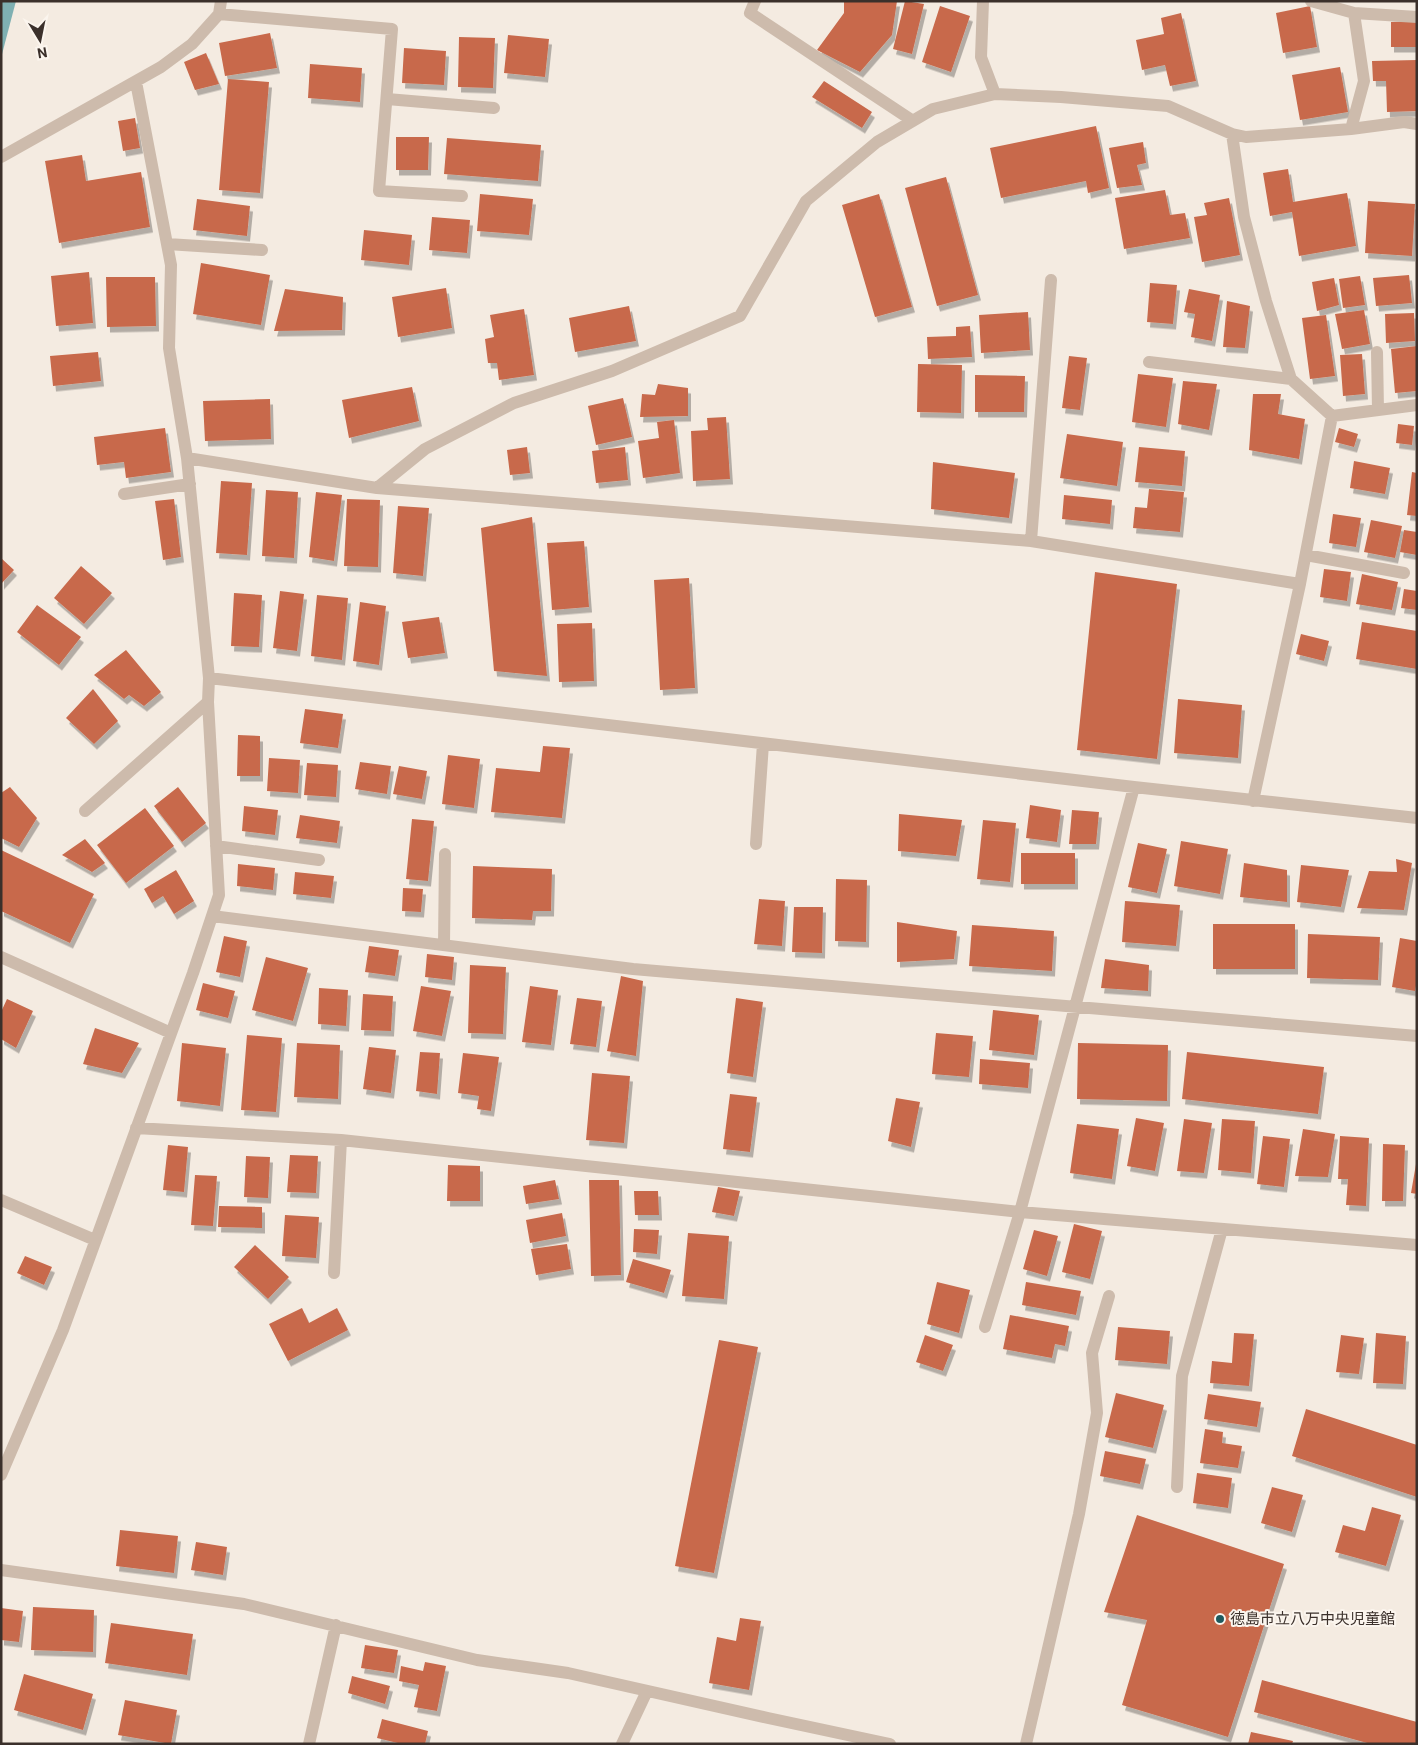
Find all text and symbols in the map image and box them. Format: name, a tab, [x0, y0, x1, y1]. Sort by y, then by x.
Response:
north arrow	[15, 15, 65, 65]
text: N	[36, 44, 49, 62]
place label: 徳島市立八万中央児童館	[1230, 1610, 1395, 1628]
marker: 徳島市立八万中央児童館	[1214, 1613, 1226, 1625]

